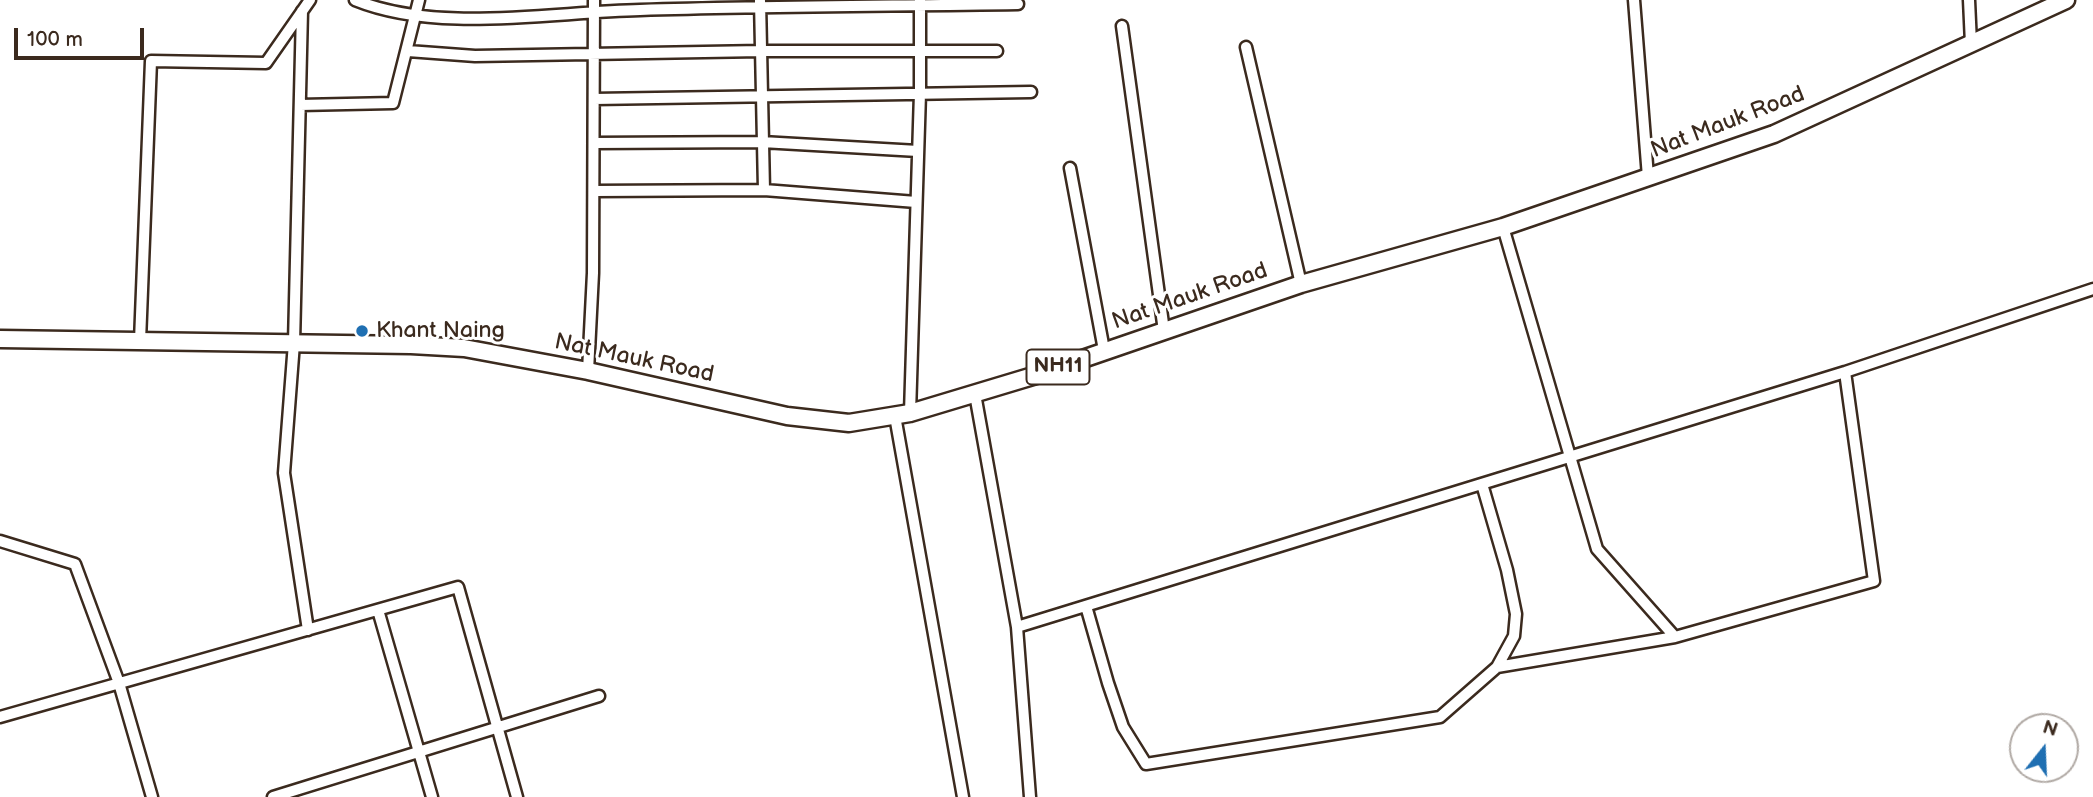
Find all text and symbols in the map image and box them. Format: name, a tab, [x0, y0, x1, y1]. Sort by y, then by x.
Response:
scale bar	[18, 14, 147, 58]
text: 100 m	[27, 27, 83, 52]
street label: Nat Mauk Road	[1647, 81, 1809, 165]
street label: Nat Mauk Road	[1109, 258, 1271, 336]
place label: Khant Naing	[376, 317, 505, 345]
marker: Khant Naing	[354, 323, 370, 339]
street label: Nat Mauk Road	[552, 329, 716, 389]
road number: NH11	[1026, 350, 1090, 384]
north arrow	[2009, 713, 2079, 783]
text: N	[2040, 716, 2060, 743]

